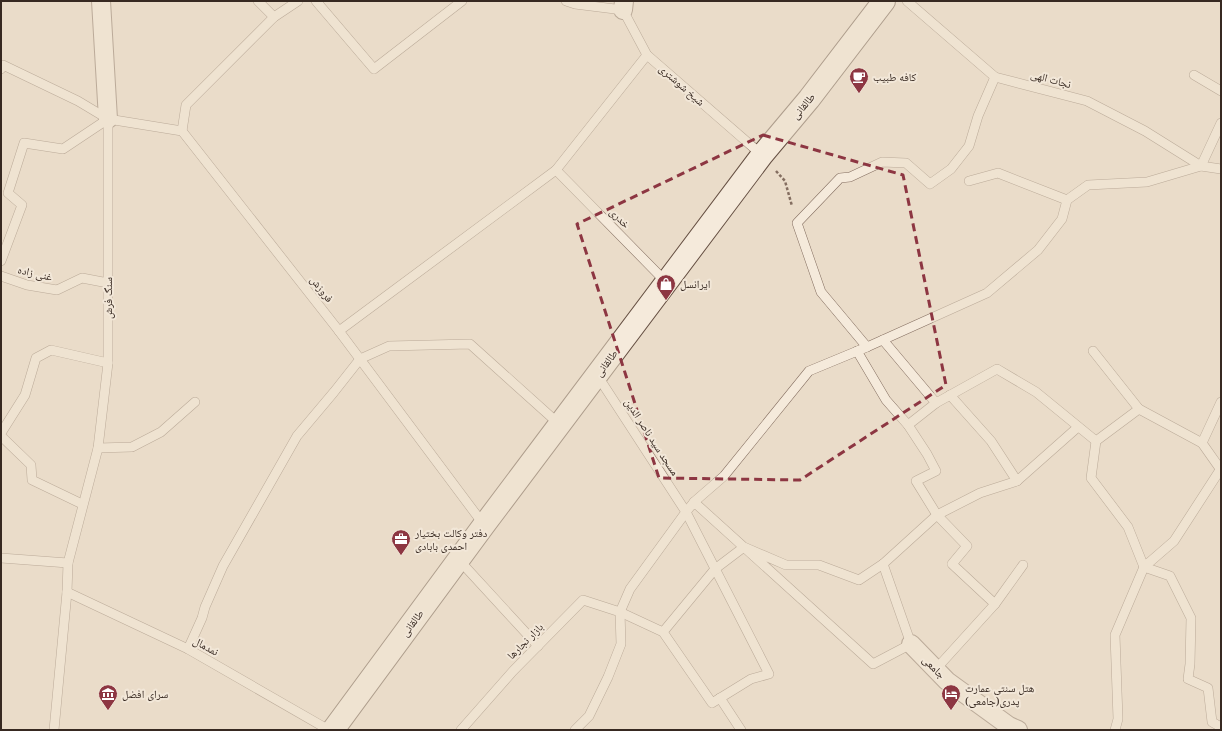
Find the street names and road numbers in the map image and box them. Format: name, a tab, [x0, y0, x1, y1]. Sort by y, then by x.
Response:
street label: شیخ شوشتری	[656, 61, 708, 109]
street label: نجات الهی	[1029, 66, 1073, 91]
street label: طالقانی	[787, 89, 818, 122]
street label: خدری	[607, 204, 634, 231]
street label: غنی زاده	[16, 261, 54, 284]
street label: فروزش	[307, 272, 338, 305]
street label: سنگ فرش	[100, 277, 115, 319]
street label: طالقانی	[591, 346, 621, 379]
street label: مسجد سید ناصر الدین	[622, 395, 683, 478]
street label: طالقانی	[397, 606, 427, 639]
street label: بازار نجارها	[503, 619, 546, 662]
street label: نمدمال	[191, 632, 222, 659]
street label: جامعی	[920, 652, 949, 681]

